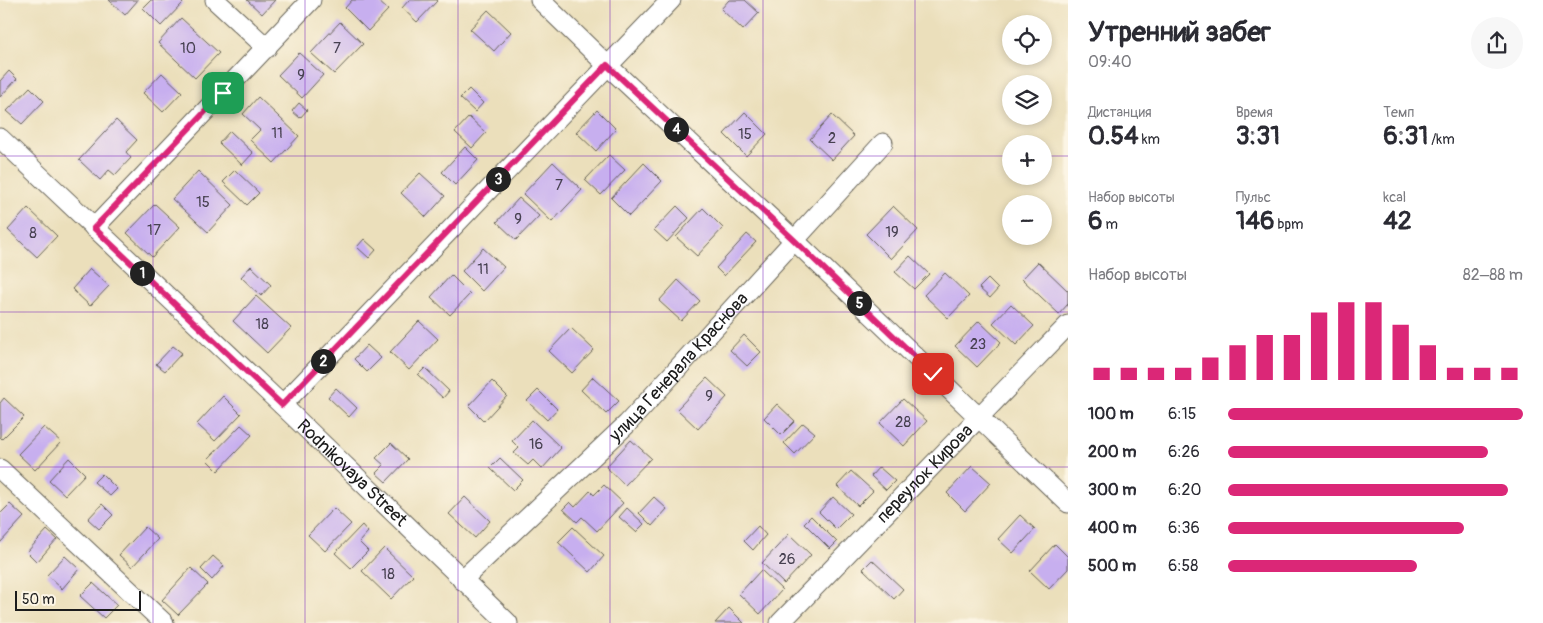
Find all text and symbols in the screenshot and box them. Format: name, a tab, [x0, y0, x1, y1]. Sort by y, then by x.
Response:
map controls	[1002, 15, 1052, 245]
button: locate	[1002, 15, 1052, 65]
text: Утренний забег	[1088, 15, 1271, 50]
button: share	[1471, 17, 1523, 69]
house number: 10	[180, 39, 196, 58]
house number: 7	[333, 39, 341, 58]
text: 09:40	[1088, 52, 1132, 72]
house number: 9	[297, 66, 305, 85]
pin	[202, 72, 244, 114]
button: layers	[1002, 75, 1052, 125]
icon: arrive	[209, 79, 237, 107]
text: Дистанция	[1088, 104, 1152, 121]
text: Время	[1236, 104, 1273, 121]
text: Темп	[1383, 104, 1414, 121]
pin: 4	[664, 116, 688, 142]
text: 4	[672, 121, 681, 138]
text: 0.54	[1088, 121, 1139, 152]
text: 3:31	[1236, 121, 1280, 152]
text: 6:31	[1383, 121, 1428, 152]
house number: 11	[271, 124, 283, 143]
house number: 15	[738, 125, 752, 144]
house number: 2	[828, 129, 836, 148]
text: km	[1139, 131, 1160, 148]
text: /km	[1428, 131, 1455, 148]
button: +	[1002, 135, 1052, 185]
pin: 3	[486, 166, 510, 192]
text: 3	[495, 171, 502, 188]
house number: 7	[555, 176, 563, 195]
text: Набор высоты	[1088, 189, 1175, 206]
text: Пульс	[1236, 189, 1271, 206]
text: kcal	[1383, 189, 1406, 206]
house number: 15	[196, 193, 210, 212]
button: −	[1002, 195, 1052, 245]
text: 6	[1088, 206, 1103, 237]
text: 146	[1236, 206, 1274, 237]
text: 42	[1383, 206, 1412, 237]
house number: 9	[514, 210, 522, 229]
text: m	[1103, 216, 1118, 233]
text: bpm	[1274, 216, 1303, 233]
house number: 17	[147, 221, 161, 240]
house number: 19	[885, 223, 899, 242]
house number: 8	[29, 224, 37, 243]
pin: 1	[130, 260, 154, 286]
house number: 11	[477, 260, 489, 279]
text: 1	[140, 265, 145, 282]
text: Набор высоты	[1088, 265, 1187, 285]
text: 82–88 m	[1463, 265, 1523, 285]
street label: улица Генерала Краснова	[603, 287, 753, 447]
pin: 5	[846, 290, 872, 316]
text: 5	[856, 295, 863, 312]
house number: 18	[255, 315, 269, 334]
house number: 23	[970, 335, 986, 354]
pin: 2	[310, 348, 336, 374]
text: 2	[320, 353, 327, 370]
pin	[912, 353, 954, 395]
icon: check	[919, 360, 947, 388]
house number: 9	[705, 387, 713, 406]
text: 100 m	[1088, 404, 1134, 424]
text: 6:15	[1168, 404, 1197, 424]
house number: 28	[895, 413, 911, 432]
street label: Rodnikovaya Street	[292, 414, 413, 532]
street label: переулок Кирова	[871, 419, 978, 528]
house number: 16	[529, 435, 543, 454]
text: 200 m	[1088, 442, 1136, 462]
text: 6:26	[1168, 442, 1200, 462]
text: 300 m	[1088, 480, 1136, 500]
text: 6:20	[1168, 480, 1201, 500]
text: 400 m	[1088, 518, 1137, 538]
text: 6:36	[1168, 518, 1200, 538]
house number: 26	[778, 550, 796, 569]
text: 500 m	[1088, 556, 1136, 576]
text: 6:58	[1168, 556, 1198, 576]
house number: 18	[381, 565, 395, 584]
scale bar	[15, 588, 141, 611]
text: 50 m	[22, 591, 55, 608]

